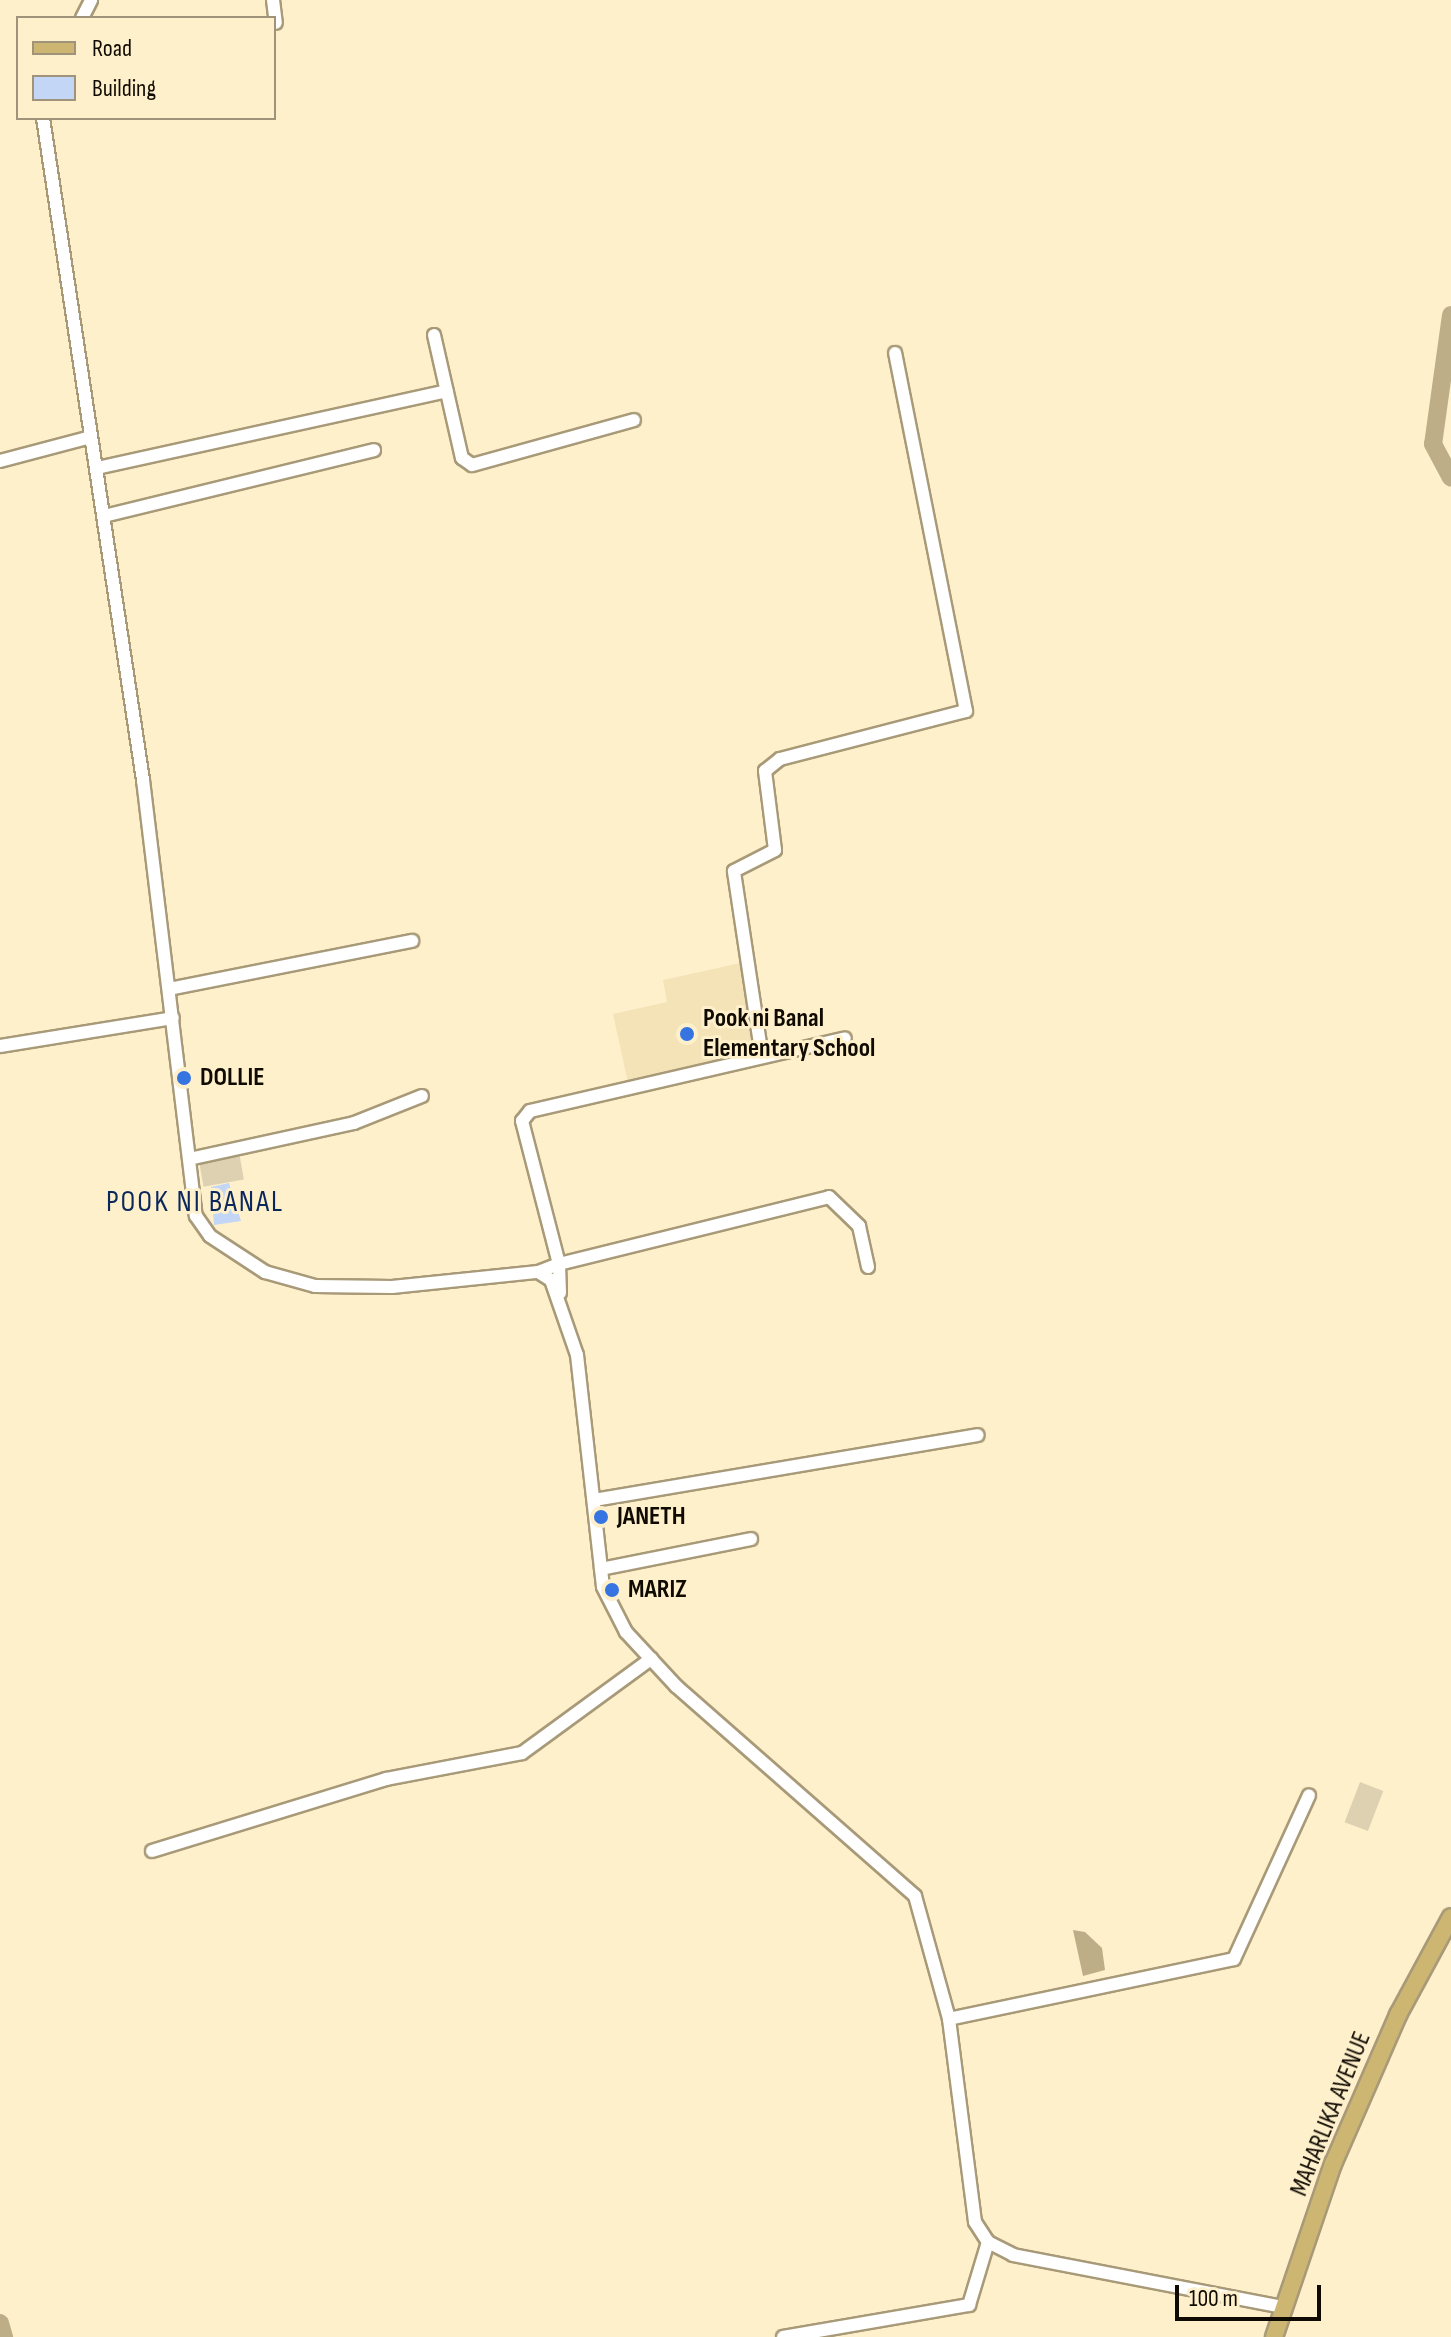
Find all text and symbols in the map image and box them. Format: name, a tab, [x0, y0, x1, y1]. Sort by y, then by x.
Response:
legend	[16, 16, 276, 120]
text: Road	[92, 34, 132, 63]
text: Building	[92, 74, 156, 103]
place label: Pook ni Banal Elementary School	[703, 1003, 875, 1064]
marker: Pook ni Banal Elementary School	[678, 1025, 696, 1043]
place label: DOLLIE	[200, 1062, 264, 1094]
marker: DOLLIE	[175, 1069, 193, 1087]
district label: POOK NI BANAL	[106, 1184, 284, 1220]
place label: JANETH	[617, 1501, 686, 1533]
marker: JANETH	[592, 1508, 610, 1526]
place label: MARIZ	[628, 1574, 687, 1606]
marker: MARIZ	[603, 1581, 621, 1599]
street label: MAHARLIKA AVENUE	[1284, 2027, 1378, 2201]
scale bar	[1179, 2269, 1325, 2319]
text: 100 m	[1189, 2284, 1238, 2313]

